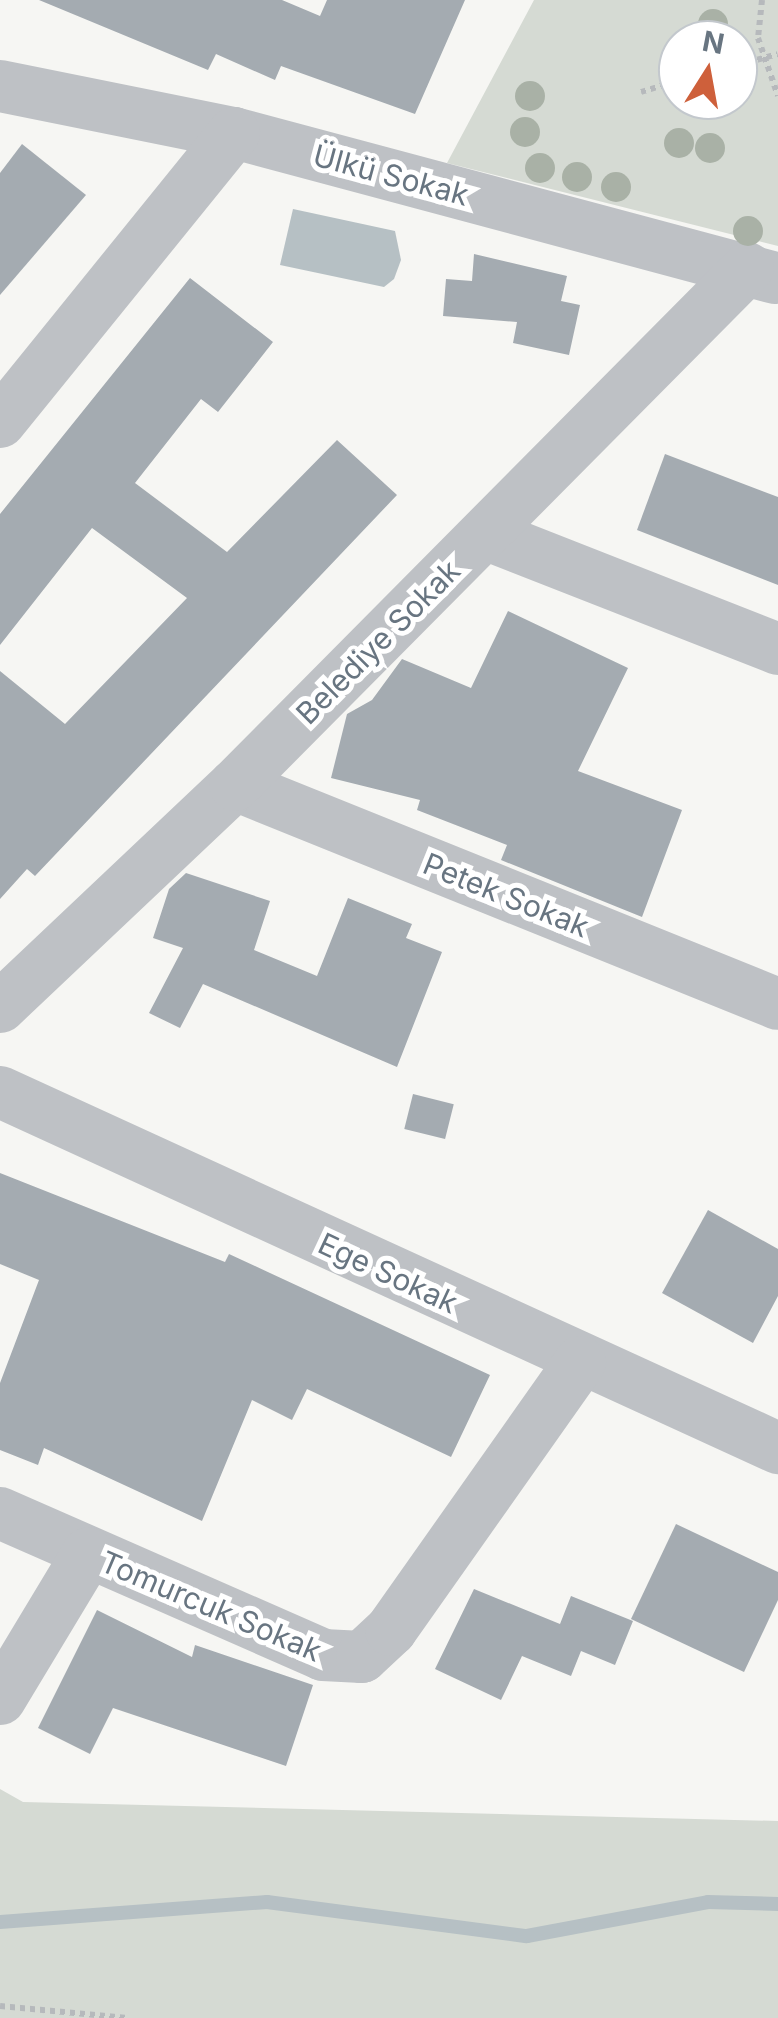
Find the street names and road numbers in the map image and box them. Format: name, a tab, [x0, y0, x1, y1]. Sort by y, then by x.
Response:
street label: Ülkü Sokak	[309, 137, 473, 213]
street label: Belediye Sokak	[289, 553, 467, 731]
street label: Petek Sokak	[418, 845, 594, 945]
street label: Ege Sokak	[313, 1225, 463, 1321]
street label: Tomurcuk Sokak	[95, 1543, 327, 1669]

